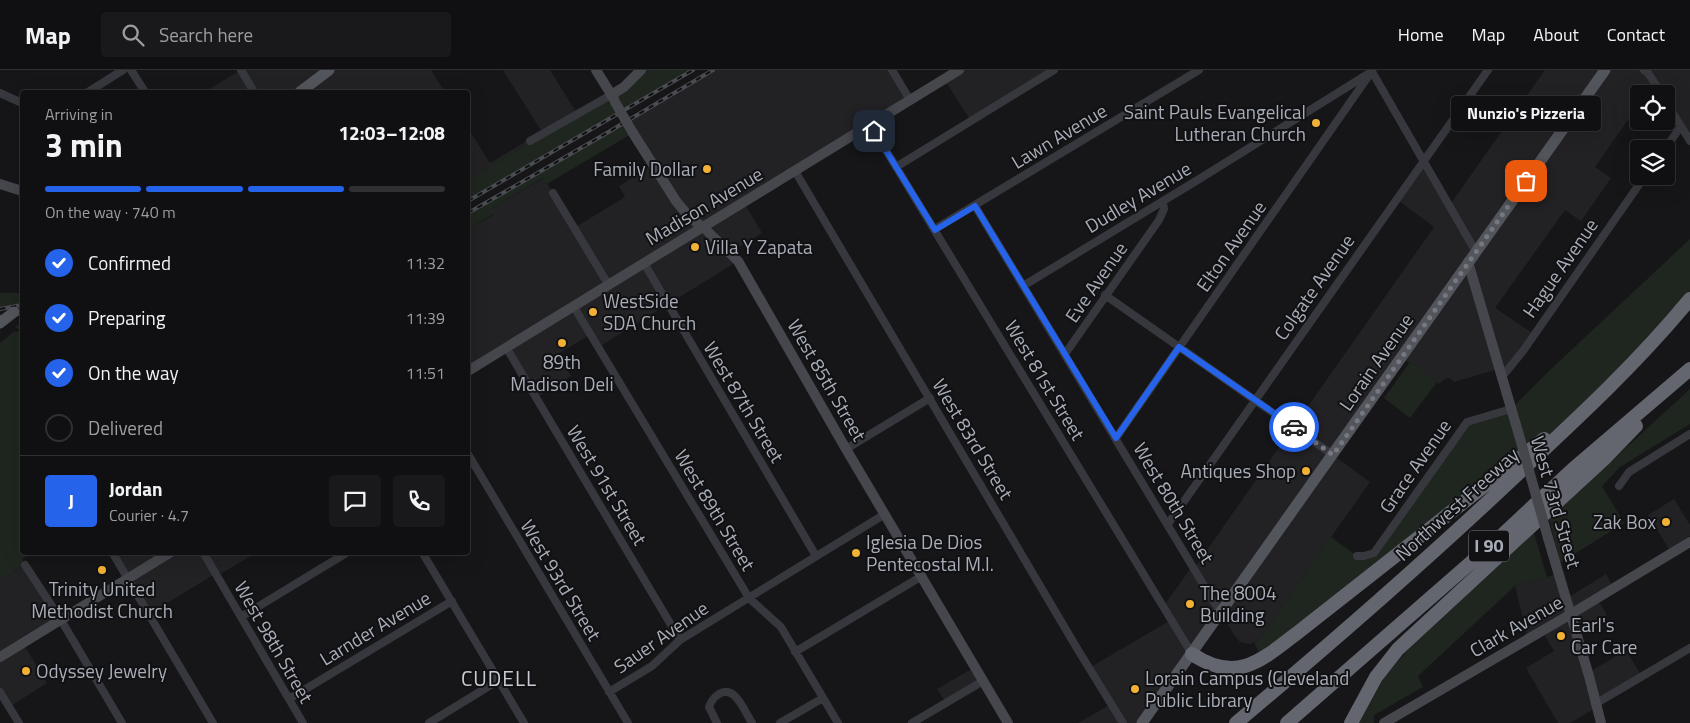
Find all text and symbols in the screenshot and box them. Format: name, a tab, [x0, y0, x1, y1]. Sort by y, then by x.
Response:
search box	[101, 12, 451, 57]
text: Map	[25, 17, 71, 53]
text: Search here	[159, 20, 253, 49]
icon: search	[119, 21, 147, 49]
text: Home	[1398, 21, 1444, 48]
text: Map	[1472, 21, 1505, 48]
text: About	[1533, 21, 1579, 48]
text: Contact	[1607, 21, 1665, 48]
map controls	[1630, 85, 1675, 185]
button: locate	[1630, 85, 1675, 130]
street label: Lawn Avenue	[1005, 96, 1112, 176]
callout: Nunzio's Pizzeria	[1451, 96, 1601, 131]
place label: Saint Pauls Evangelical Lutheran Church	[1124, 97, 1306, 148]
text: Nunzio's Pizzeria	[1467, 101, 1585, 125]
text: Arriving in	[45, 102, 113, 126]
pin	[853, 110, 895, 152]
icon: home	[860, 117, 888, 145]
marker: Saint Pauls Evangelical Lutheran Church	[1310, 117, 1322, 129]
text: 12:03–12:08	[338, 118, 445, 147]
text: 3 min	[45, 121, 123, 169]
button: layers	[1630, 140, 1675, 185]
street label: Dudley Avenue	[1079, 153, 1196, 240]
place label: Family Dollar	[593, 154, 697, 183]
street label: Madison Avenue	[640, 159, 768, 252]
pin	[1505, 160, 1547, 202]
marker: Family Dollar	[701, 163, 713, 175]
icon: bag	[1512, 167, 1540, 195]
street label: Elton Avenue	[1188, 194, 1273, 297]
text: On the way · 740 m	[45, 200, 176, 224]
street label: Hague Avenue	[1515, 212, 1605, 323]
street label: Colgate Avenue	[1266, 228, 1361, 346]
place label: Villa Y Zapata	[705, 232, 813, 261]
street label: Eve Avenue	[1057, 236, 1134, 328]
marker: Villa Y Zapata	[689, 241, 701, 253]
text: Confirmed	[88, 248, 171, 277]
icon: check	[45, 249, 73, 277]
text: 11:32	[406, 251, 445, 275]
place label: WestSide SDA Church	[603, 286, 696, 337]
text: Preparing	[88, 303, 165, 332]
icon: check	[45, 304, 73, 332]
text: 11:39	[406, 306, 445, 330]
marker: WestSide SDA Church	[587, 306, 599, 318]
street label: Lorain Avenue	[1331, 307, 1420, 416]
street label: West 85th Street	[781, 313, 874, 447]
street label: West 81st Street	[998, 314, 1093, 446]
street label: West 87th Street	[697, 336, 792, 468]
marker: 89th Madison Deli	[556, 337, 568, 349]
place label: 89th Madison Deli	[510, 347, 614, 398]
text: On the way	[88, 358, 179, 387]
icon: check	[45, 359, 73, 387]
text: 11:51	[406, 361, 445, 385]
street label: West 83rd Street	[926, 373, 1021, 505]
courier	[1269, 402, 1319, 452]
text: Delivered	[88, 413, 163, 442]
icon: car	[1280, 413, 1308, 441]
street label: Grace Avenue	[1371, 413, 1458, 519]
street label: West 91st Street	[560, 419, 655, 551]
street label: West 73rd Street	[1524, 432, 1589, 572]
street label: West 80th Street	[1127, 437, 1222, 569]
street label: Northwest Freeway	[1388, 440, 1525, 567]
street label: West 89th Street	[668, 444, 763, 576]
place label: Antiques Shop	[1180, 456, 1296, 485]
marker: Antiques Shop	[1300, 465, 1312, 477]
text: Jordan	[109, 474, 162, 503]
button: chat	[329, 475, 381, 527]
button: phone	[393, 475, 445, 527]
text: J	[68, 486, 74, 515]
text: Courier · 4.7	[109, 503, 189, 527]
place label: Zak Box	[1593, 507, 1656, 536]
street label: West 93rd Street	[514, 514, 609, 646]
marker: Zak Box	[1660, 516, 1672, 528]
place label: Iglesia De Dios Pentecostal M.I.	[866, 527, 994, 578]
road number: I 90	[1469, 531, 1509, 562]
marker: Iglesia De Dios Pentecostal M.I.	[850, 547, 862, 559]
marker: Trinity United Methodist Church	[96, 564, 108, 576]
place label: Trinity United Methodist Church	[31, 574, 173, 625]
street label: West 98th Street	[228, 575, 321, 709]
place label: The 8004 Building	[1200, 578, 1277, 629]
street label: Larnder Avenue	[314, 583, 436, 672]
street label: Clark Avenue	[1464, 587, 1568, 664]
street label: Sauer Avenue	[607, 593, 714, 680]
marker: The 8004 Building	[1184, 598, 1196, 610]
place label: Earl's Car Care	[1571, 610, 1637, 661]
marker: Earl's Car Care	[1555, 630, 1567, 642]
place label: Odyssey Jewelry	[36, 656, 167, 685]
district label: CUDELL	[461, 662, 537, 694]
place label: Lorain Campus (Cleveland Public Library	[1145, 663, 1349, 714]
marker: Odyssey Jewelry	[20, 665, 32, 677]
marker: Lorain Campus (Cleveland Public Library	[1129, 683, 1141, 695]

